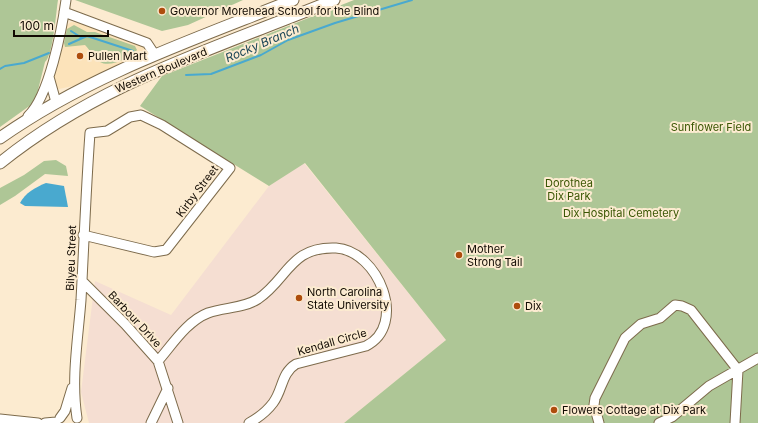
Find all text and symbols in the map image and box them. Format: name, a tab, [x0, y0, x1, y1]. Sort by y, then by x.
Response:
place label: Governor Morehead School for the Blind	[170, 4, 379, 18]
marker: Governor Morehead School for the Blind	[157, 6, 167, 16]
scale bar	[14, 12, 108, 38]
text: 100 m	[20, 18, 54, 33]
water label: Rocky Branch	[223, 21, 301, 65]
street label: Western Boulevard	[113, 44, 209, 96]
place label: Pullen Mart	[88, 49, 147, 63]
marker: Pullen Mart	[75, 51, 85, 61]
park label: Sunflower Field	[671, 120, 751, 134]
street label: Kirby Street	[173, 162, 221, 220]
park label: Dorothea Dix Park	[545, 176, 593, 203]
park label: Dix Hospital Cemetery	[563, 206, 679, 220]
street label: Bilyeu Street	[63, 225, 79, 291]
place label: Mother Strong Tail	[467, 242, 522, 269]
marker: Mother Strong Tail	[454, 250, 464, 260]
place label: North Carolina State University	[307, 285, 389, 312]
street label: Barbour Drive	[105, 288, 165, 350]
marker: North Carolina State University	[294, 293, 304, 303]
place label: Dix	[525, 299, 542, 313]
marker: Dix	[512, 301, 522, 311]
street label: Kendall Circle	[296, 325, 368, 359]
place label: Flowers Cottage at Dix Park	[562, 403, 706, 417]
marker: Flowers Cottage at Dix Park	[549, 405, 559, 415]

